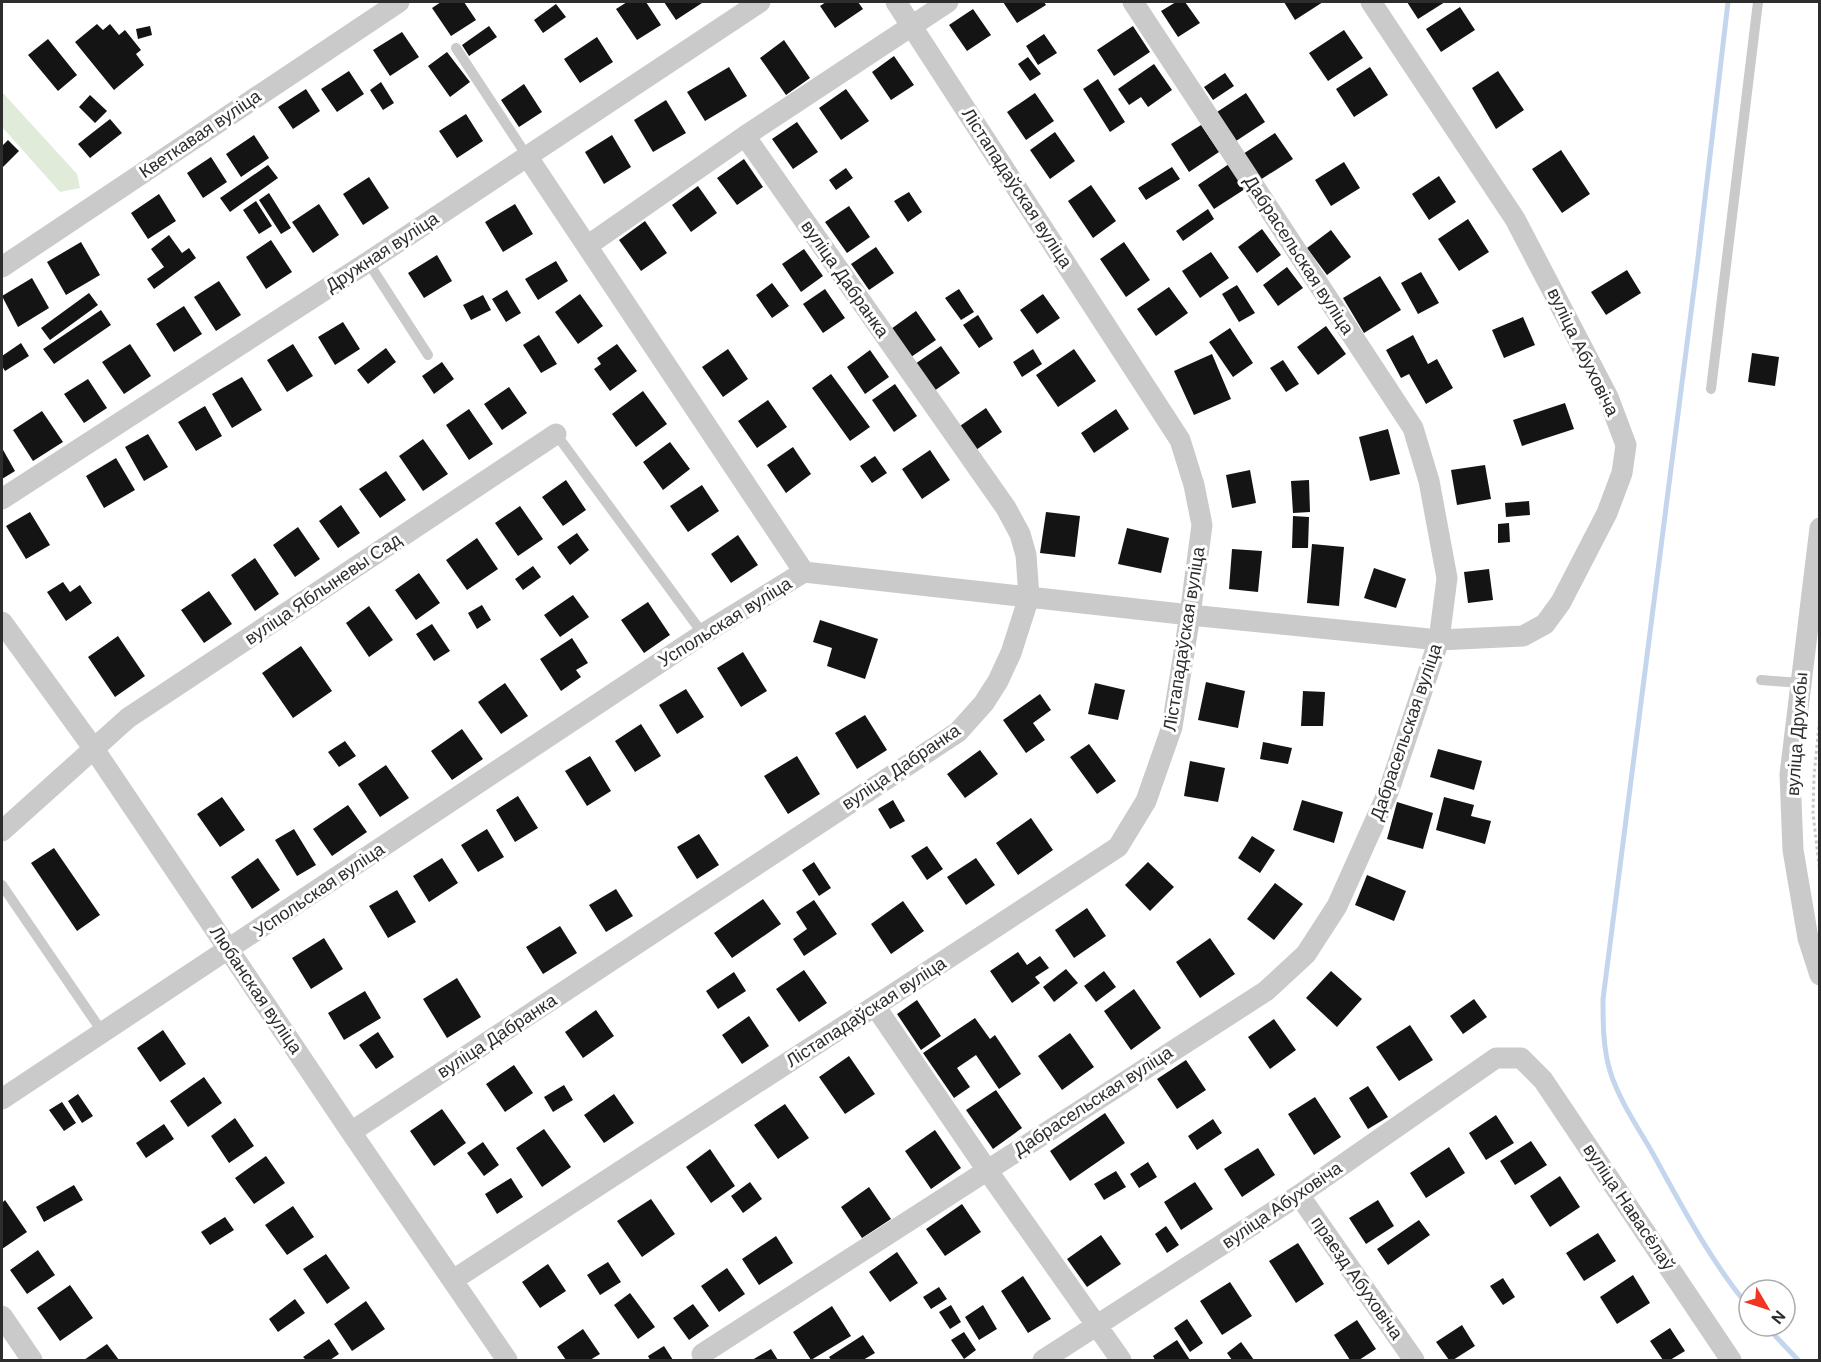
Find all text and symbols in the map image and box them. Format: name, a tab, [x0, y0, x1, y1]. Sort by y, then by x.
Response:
street label: Кветкавая вуліца	[134, 84, 267, 184]
street label: Лістападаўская вуліца	[956, 103, 1078, 274]
street label: Дабрасельская вуліца	[1238, 171, 1360, 340]
street label: Дружная вуліца	[321, 206, 444, 298]
street label: вуліца Дабранка	[796, 216, 895, 343]
street label: вуліца Абуховіча	[1542, 284, 1625, 421]
street label: вуліца Яблыневы Сад	[240, 527, 407, 650]
street label: Лістападаўская вуліца	[1158, 544, 1211, 733]
street label: Успольская вуліца	[654, 571, 797, 673]
street label: Дабрасельская вуліца	[1364, 640, 1448, 823]
street label: вуліца Дружбы	[1781, 671, 1813, 797]
street label: вуліца Дабранка	[837, 718, 966, 816]
street label: Успольская вуліца	[249, 837, 390, 943]
street label: Любанская вуліца	[204, 921, 308, 1060]
street label: Лістападаўская вуліца	[781, 951, 952, 1073]
street label: вуліца Дабранка	[433, 988, 562, 1084]
street label: Дабрасельская вуліца	[1009, 1040, 1178, 1162]
street label: вуліца Навасёлаў	[1578, 1139, 1680, 1275]
street label: вуліца Абуховіча	[1217, 1155, 1348, 1254]
street label: праезд Абуховіча	[1306, 1212, 1409, 1345]
north arrow	[1737, 1278, 1797, 1338]
text: N	[1766, 1306, 1790, 1328]

